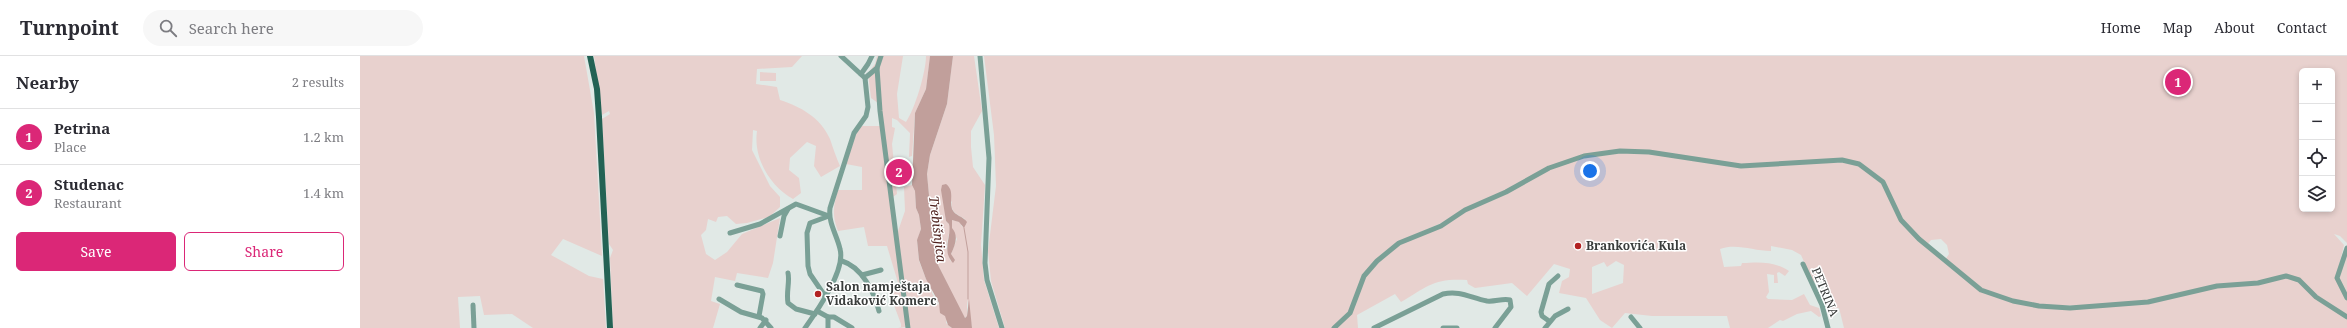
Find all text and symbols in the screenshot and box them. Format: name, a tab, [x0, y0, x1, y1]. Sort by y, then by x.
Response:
search box	[143, 10, 423, 46]
text: Turnpoint	[20, 15, 119, 41]
icon: search	[157, 17, 179, 39]
text: Search here	[189, 18, 274, 38]
text: Home	[2101, 18, 2141, 37]
text: Map	[2163, 18, 2192, 37]
text: About	[2214, 18, 2255, 37]
text: Contact	[2277, 18, 2327, 37]
pin: 1	[2165, 67, 2191, 97]
map controls	[2299, 68, 2335, 212]
button: +	[2299, 68, 2335, 104]
text: Nearby	[16, 71, 79, 94]
text: 2 results	[292, 73, 344, 91]
button: −	[2299, 104, 2335, 140]
text: Petrina	[54, 118, 110, 138]
text: 1	[25, 128, 33, 146]
text: 1.2 km	[303, 128, 344, 146]
text: Place	[54, 138, 87, 156]
button: locate	[2299, 140, 2335, 176]
pin: 2	[886, 157, 912, 187]
your location	[1580, 161, 1600, 181]
text: Studenac	[54, 174, 124, 194]
button: layers	[2299, 176, 2335, 212]
text: 2	[25, 184, 33, 202]
text: 1.4 km	[303, 184, 344, 202]
text: Restaurant	[54, 194, 122, 212]
water label: Trebišnjica	[925, 195, 951, 264]
button: Save	[16, 232, 176, 271]
button: Share	[184, 232, 344, 271]
place label: Brankovića Kula	[1586, 237, 1686, 254]
marker: Brankovića Kula	[1573, 241, 1583, 251]
street label: PETRINA	[1808, 265, 1843, 320]
place label: Salon namještaja Vidaković Komerc	[826, 278, 937, 309]
marker: Salon namještaja Vidaković Komerc	[813, 289, 823, 299]

